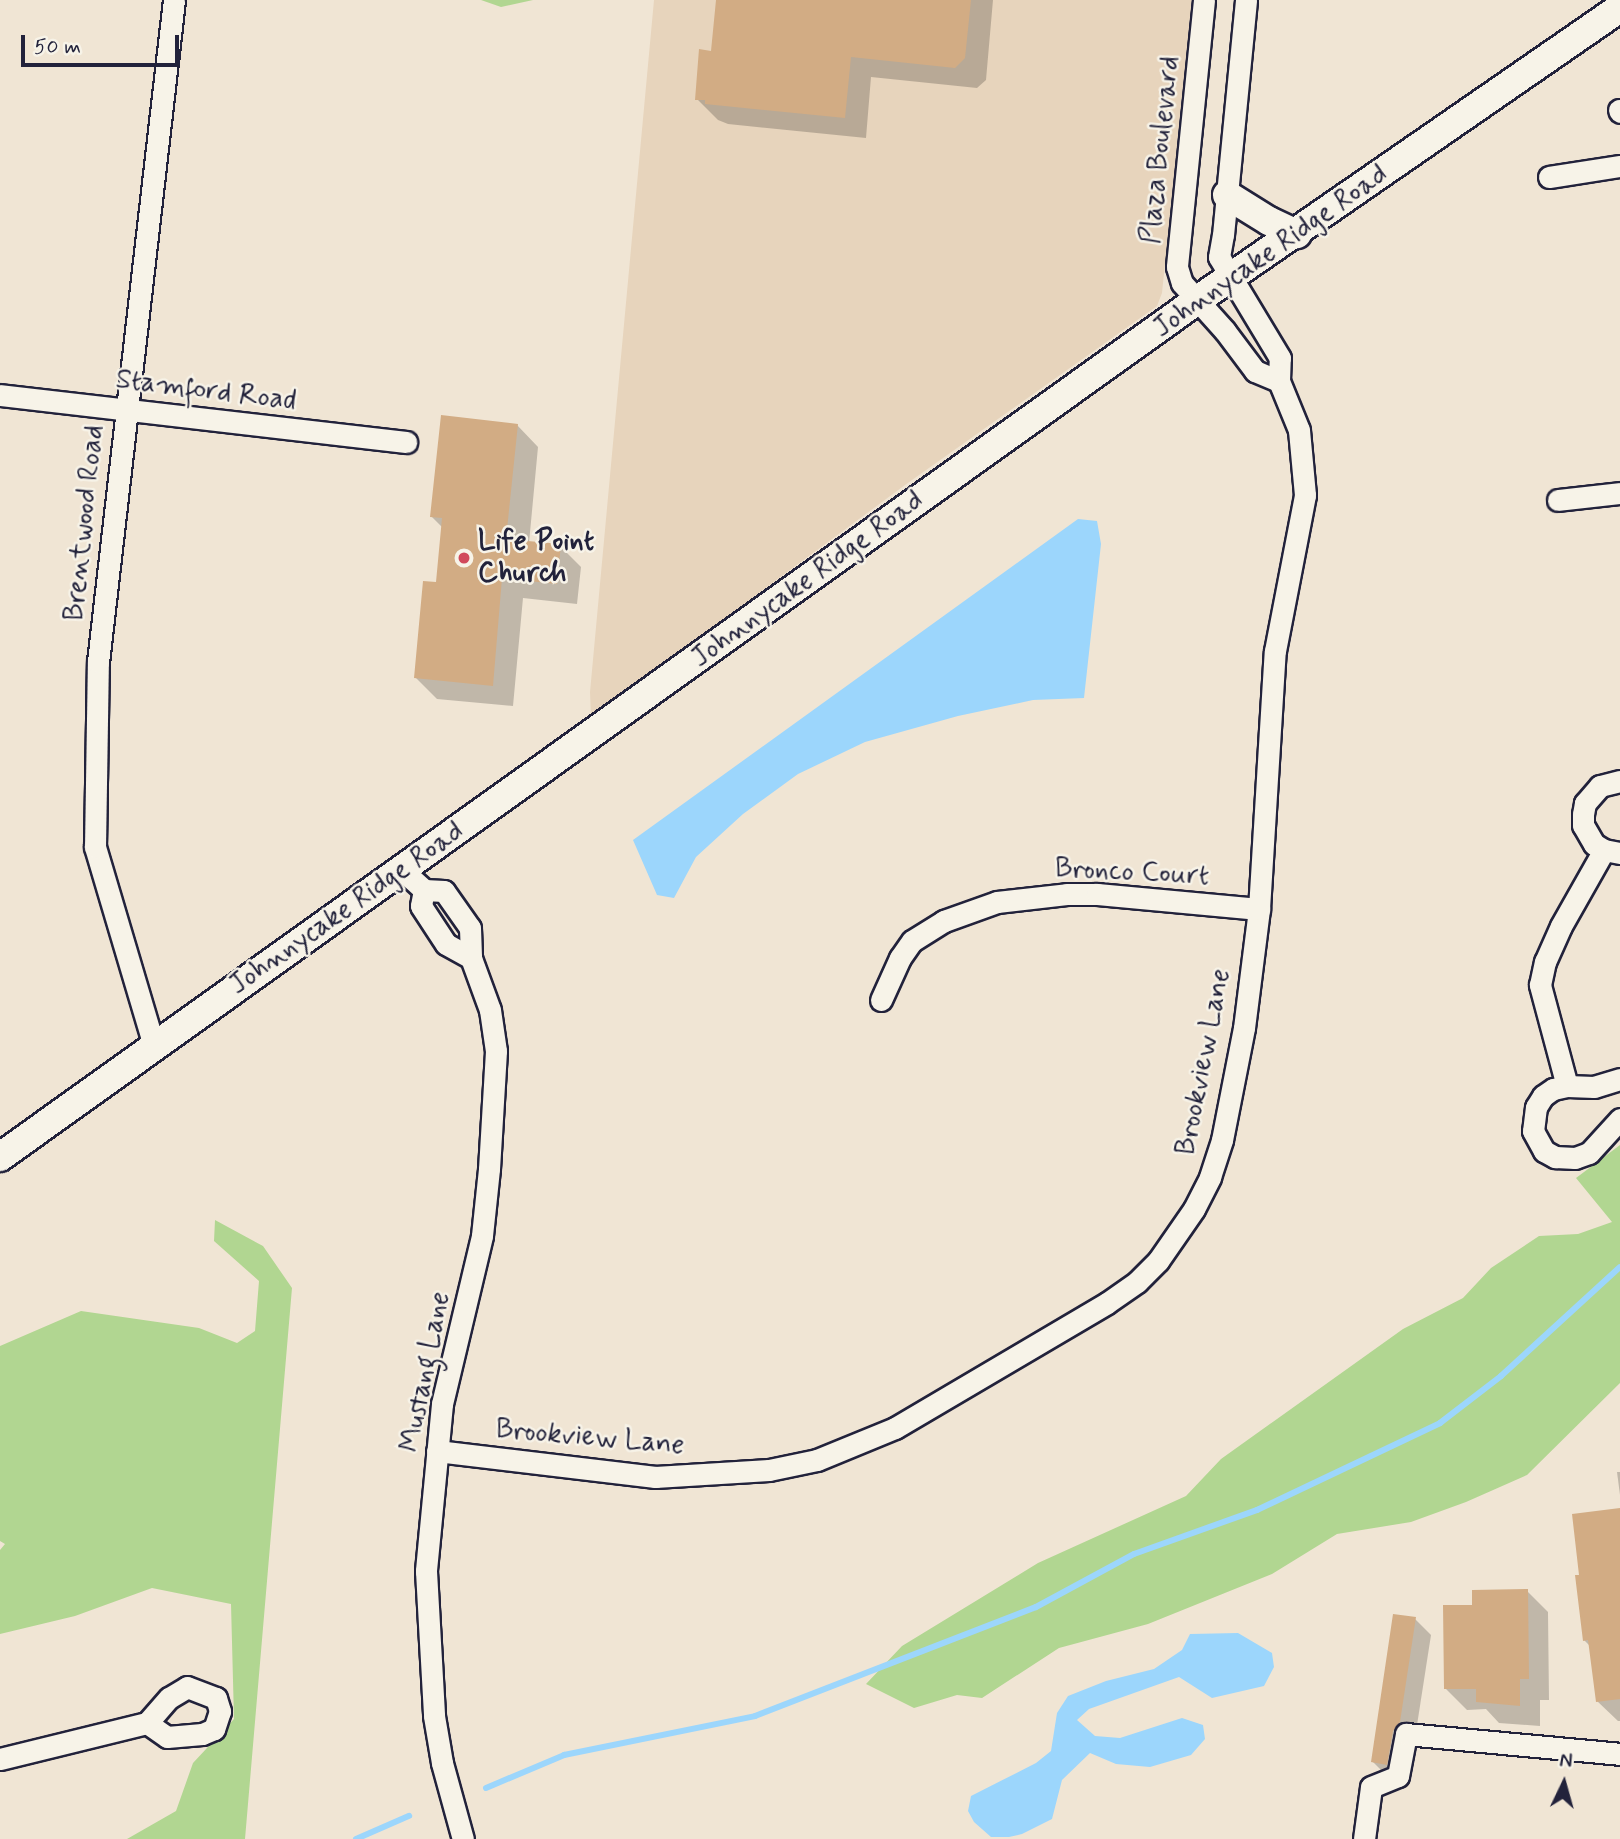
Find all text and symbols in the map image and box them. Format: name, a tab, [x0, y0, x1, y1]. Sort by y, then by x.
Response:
scale bar	[24, 21, 182, 65]
text: 50 m	[34, 33, 81, 61]
street label: Plaza Boulevard	[1135, 56, 1187, 244]
street label: Johnnycake Ridge Road	[1148, 159, 1394, 345]
street label: Stamford Road	[115, 363, 297, 419]
street label: Brentwood Road	[58, 423, 112, 623]
street label: Johnnycake Ridge Road	[686, 485, 930, 675]
place label: Life Point Church	[478, 525, 595, 591]
marker: Life Point Church	[456, 550, 472, 566]
street label: Johnnycake Ridge Road	[224, 816, 470, 1002]
street label: Bronco Court	[1054, 852, 1210, 894]
street label: Brookview Lane	[1169, 966, 1239, 1158]
street label: Mustang Lane	[394, 1288, 458, 1456]
street label: Brookview Lane	[494, 1413, 686, 1463]
north arrow	[1529, 1748, 1599, 1818]
text: N	[1558, 1749, 1573, 1775]

